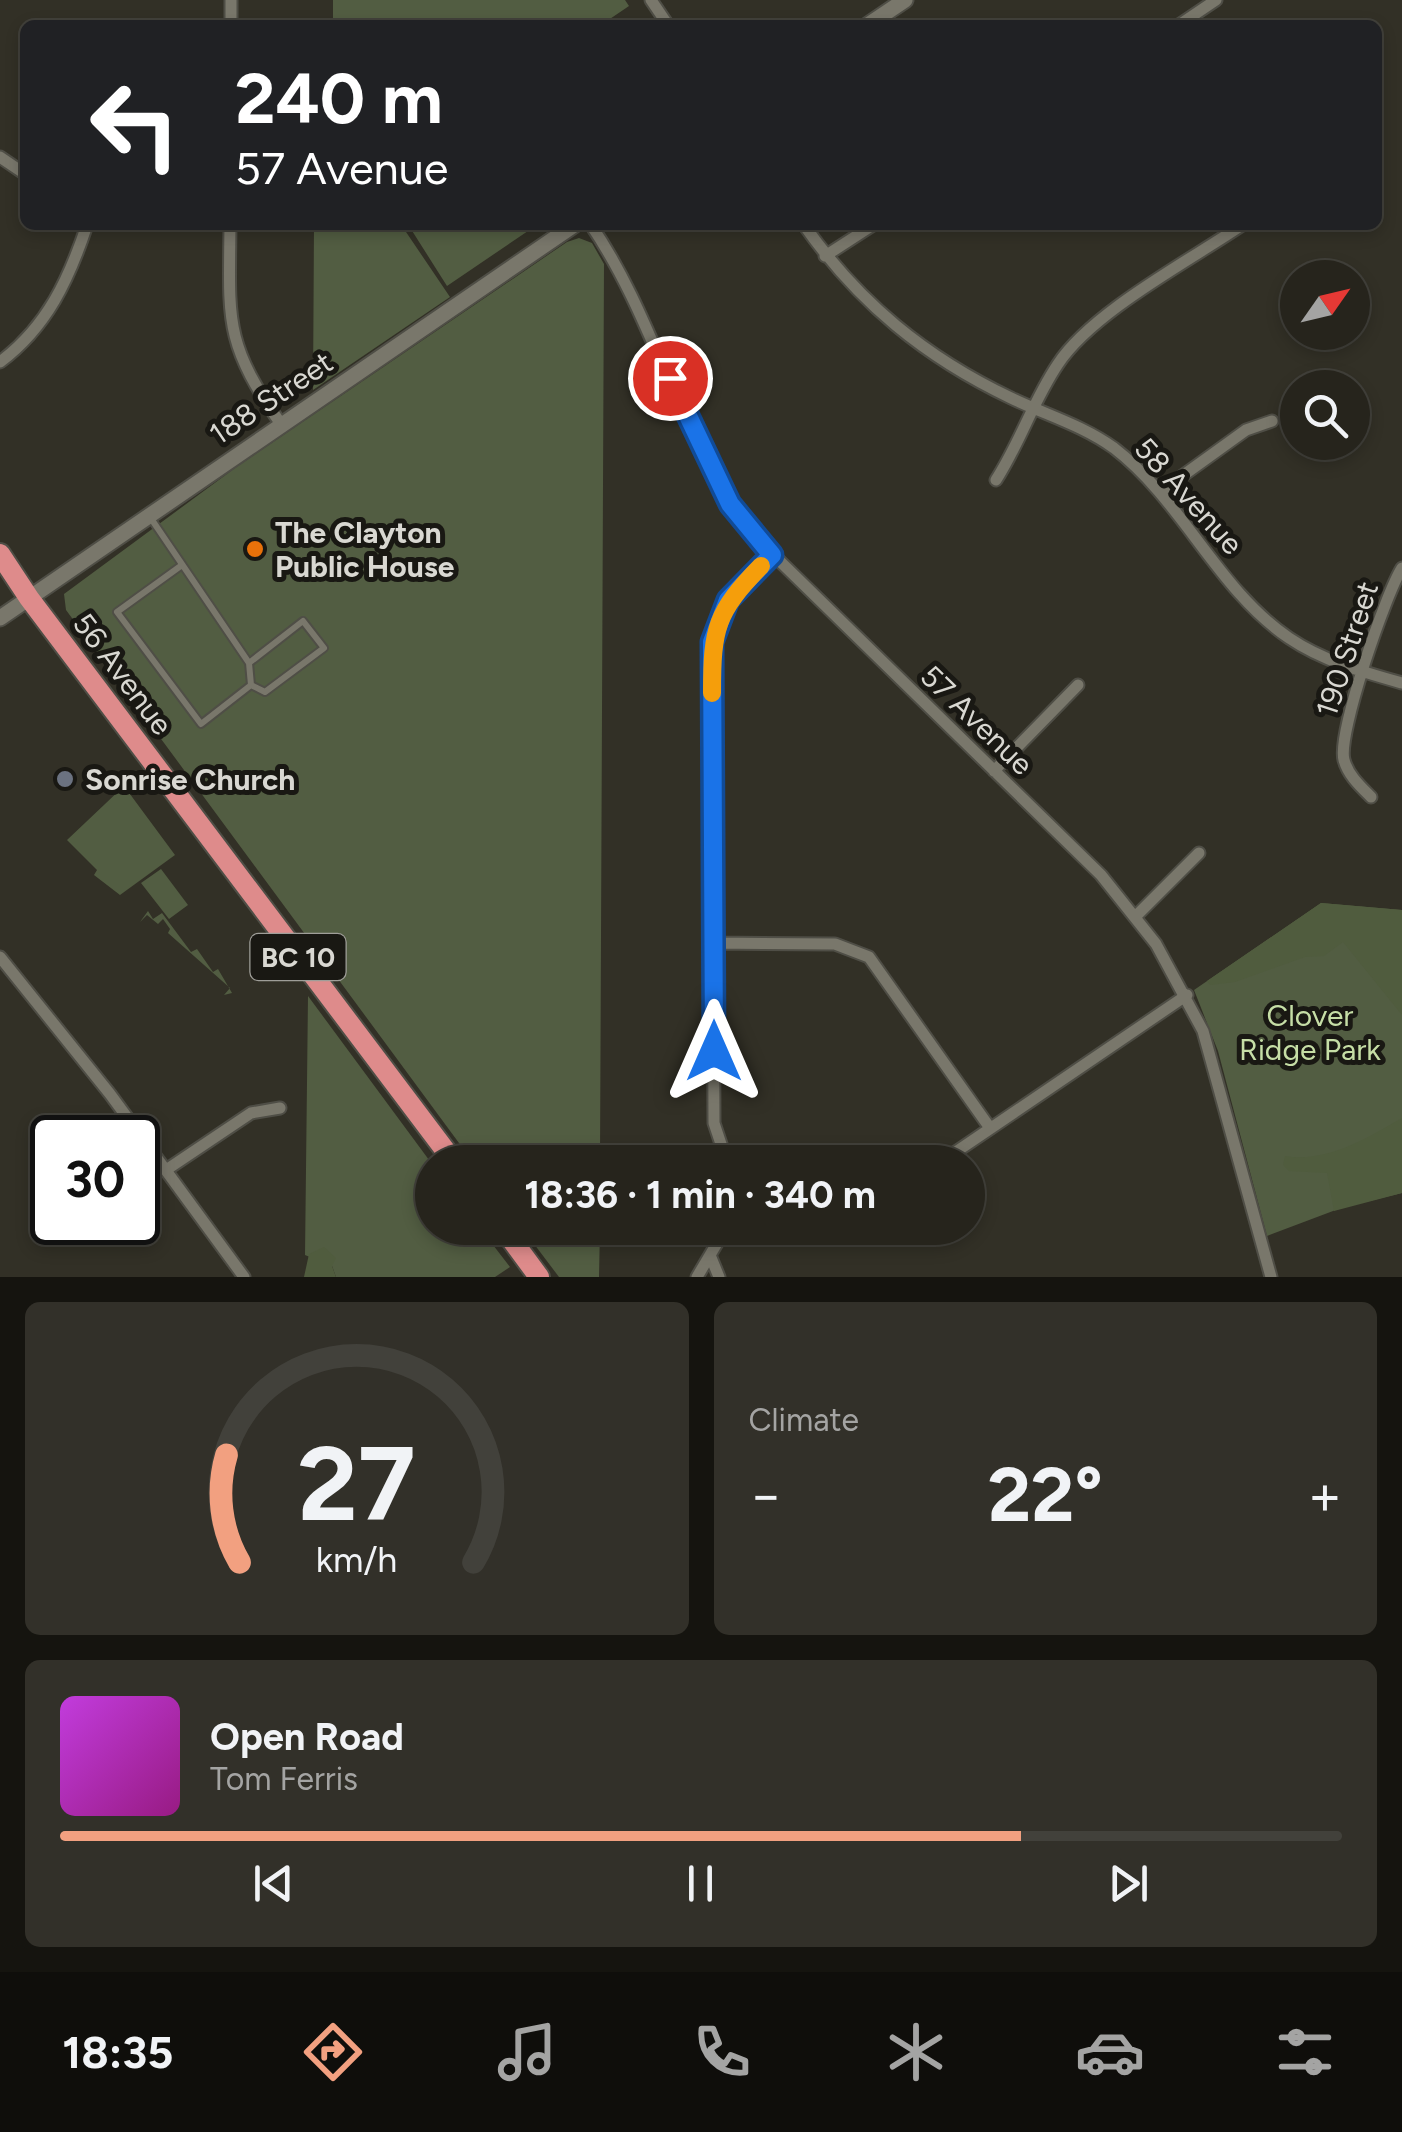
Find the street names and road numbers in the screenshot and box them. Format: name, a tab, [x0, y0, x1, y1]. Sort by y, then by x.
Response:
street label: 188 Street	[202, 343, 340, 453]
street label: 58 Avenue	[1127, 430, 1251, 562]
street label: 190 Street	[1308, 577, 1386, 721]
street label: 56 Avenue	[65, 606, 181, 742]
street label: 57 Avenue	[913, 657, 1041, 783]
road number: BC 10	[250, 934, 346, 980]

